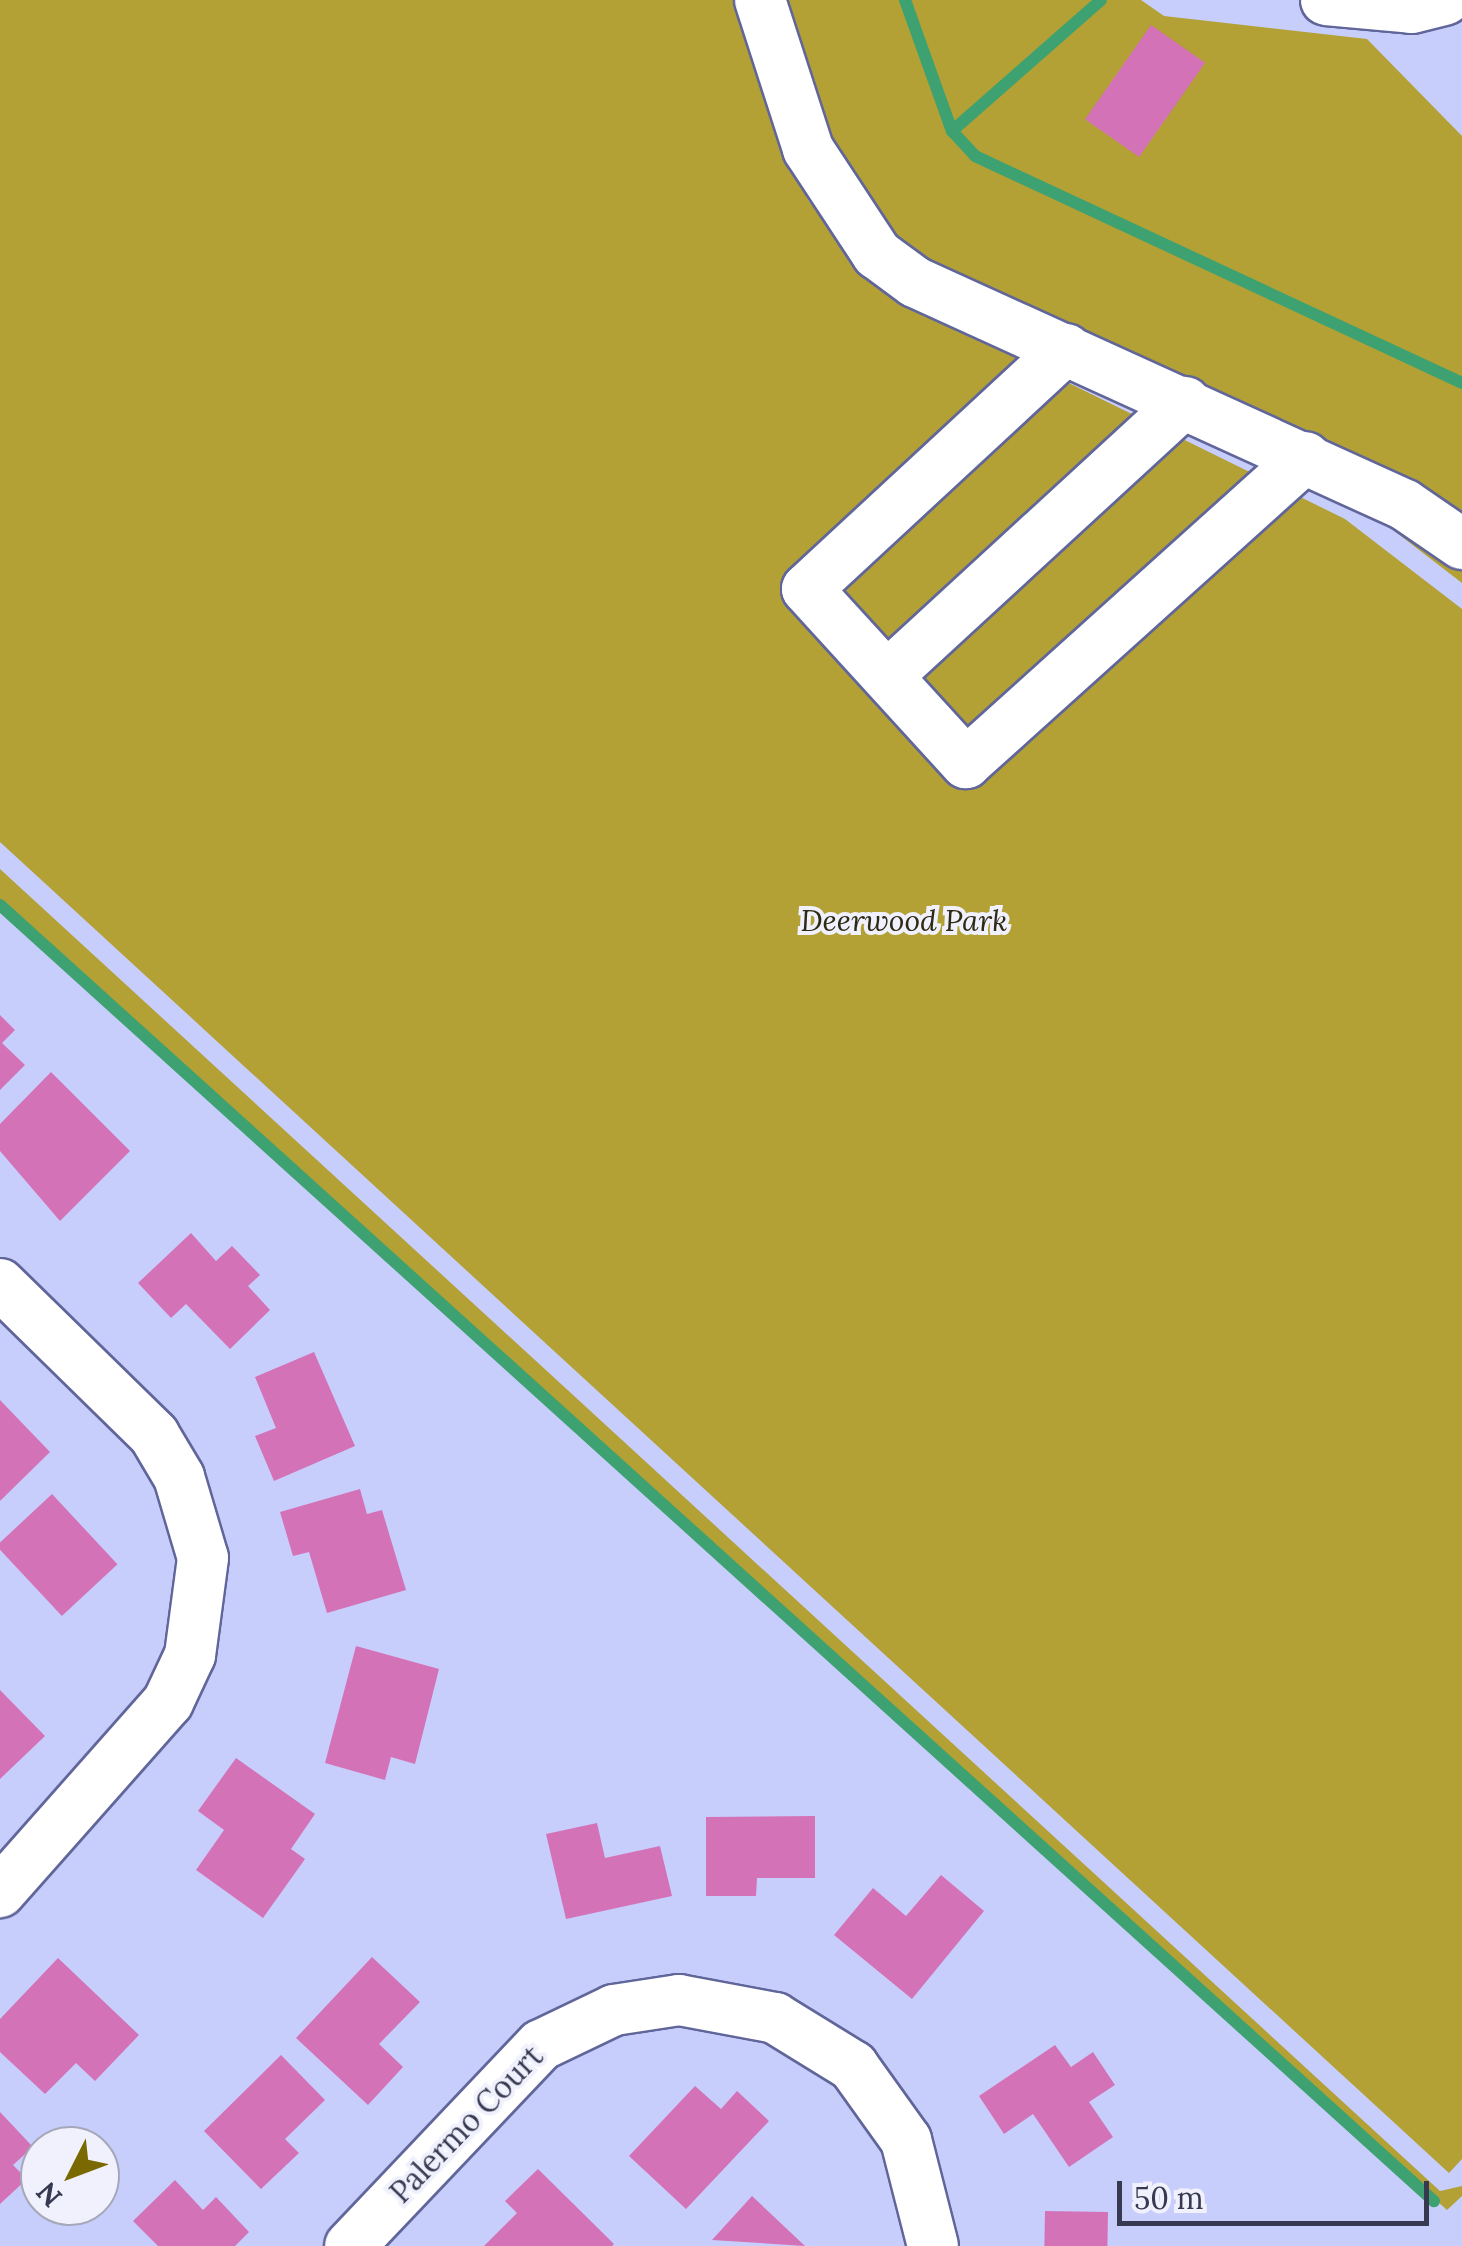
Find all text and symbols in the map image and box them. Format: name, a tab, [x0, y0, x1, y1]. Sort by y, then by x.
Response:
park label: Deerwood Park	[800, 902, 1008, 938]
street label: Palermo Court	[382, 2038, 550, 2210]
north arrow	[20, 2126, 120, 2226]
scale bar	[1122, 2161, 1434, 2223]
text: N	[29, 2175, 70, 2215]
text: 50 m	[1134, 2179, 1204, 2217]

